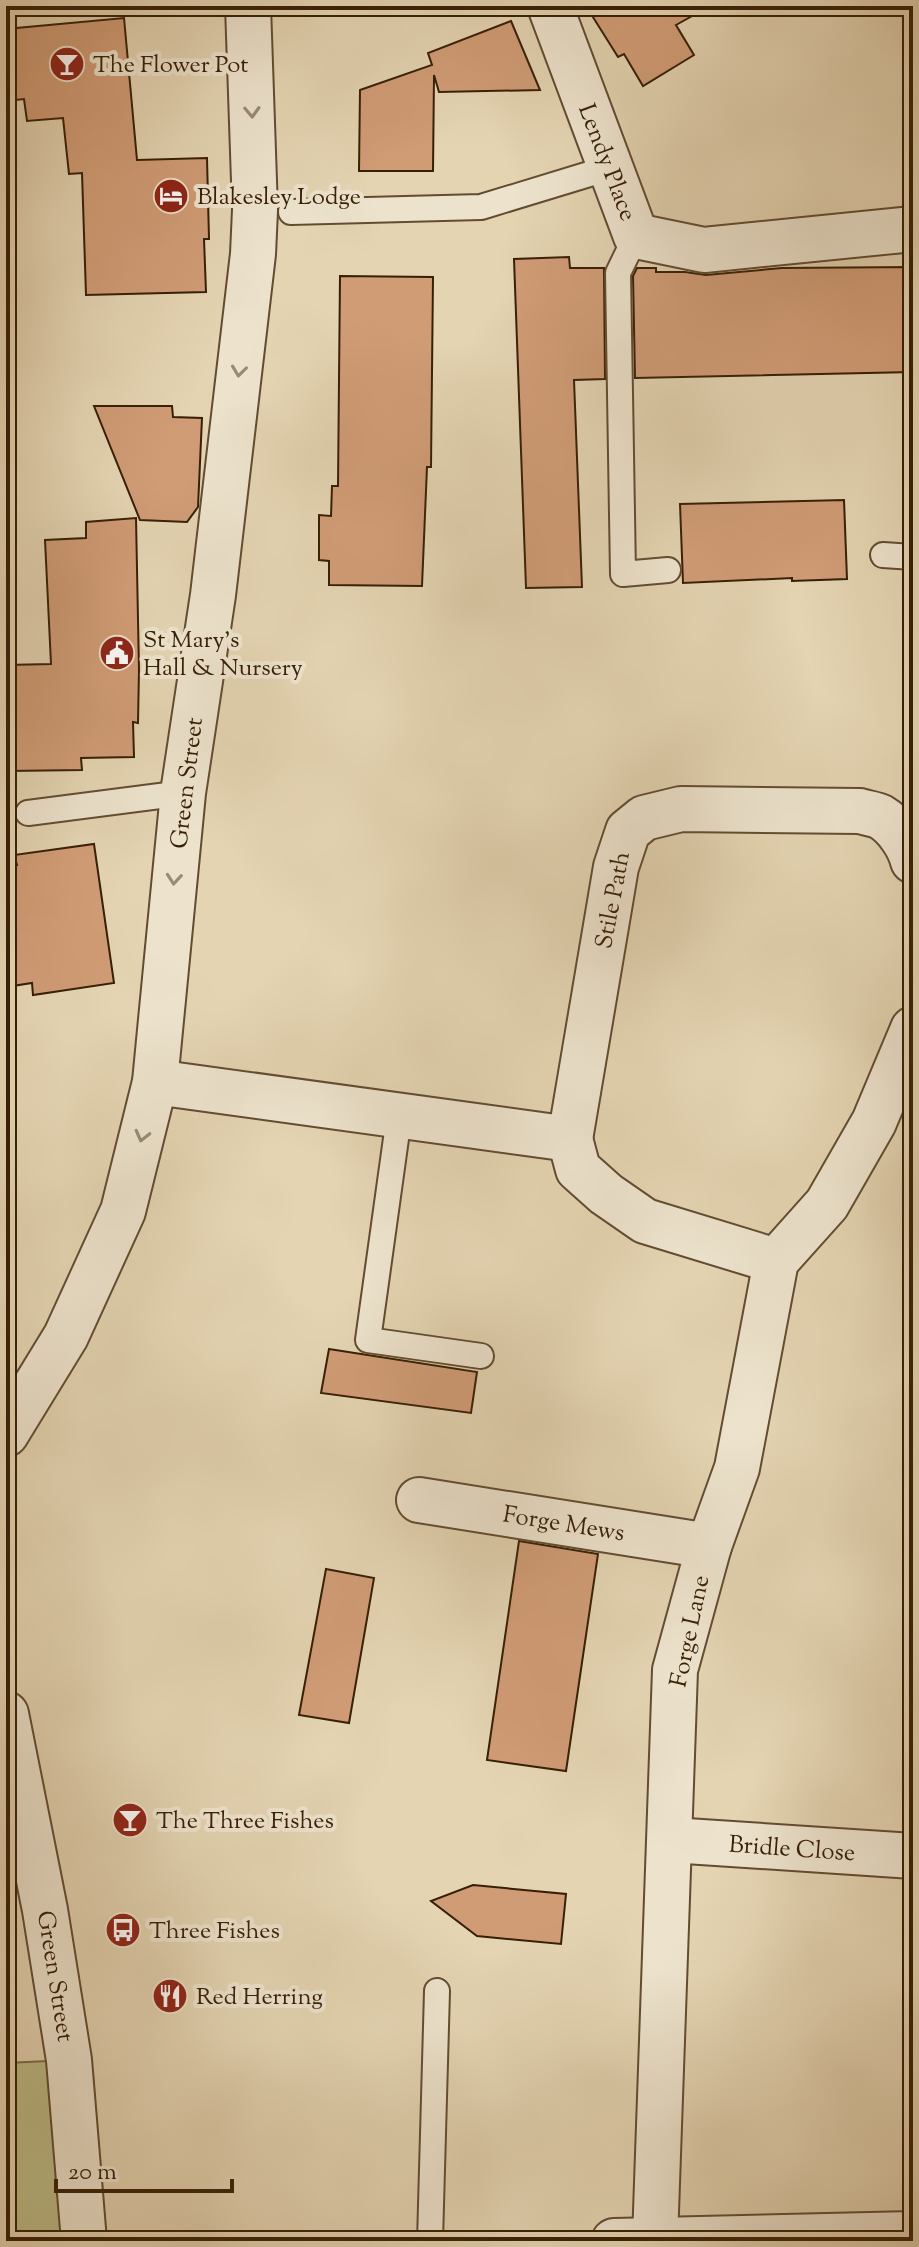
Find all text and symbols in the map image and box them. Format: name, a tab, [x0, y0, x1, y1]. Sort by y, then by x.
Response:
bar icon: The Flower Pot	[48, 45, 86, 83]
place label: The Flower Pot	[93, 49, 248, 83]
street label: Lendy Place	[568, 99, 644, 226]
one-way arrow	[243, 106, 260, 119]
hotel icon: Blakesley Lodge	[152, 177, 190, 215]
place label: Blakesley Lodge	[197, 181, 361, 215]
one-way arrow	[231, 365, 248, 378]
place label: St Mary's Hall & Nursery	[143, 624, 303, 686]
public building icon: St Mary's Hall & Nursery	[98, 634, 136, 672]
street label: Green Street	[163, 716, 213, 851]
street label: Stile Path	[588, 849, 640, 952]
one-way arrow	[166, 873, 183, 886]
one-way arrow	[134, 1129, 151, 1143]
street label: Forge Mews	[500, 1499, 627, 1551]
street label: Forge Lane	[663, 1572, 719, 1691]
bar icon: The Three Fishes	[111, 1801, 149, 1839]
place label: The Three Fishes	[156, 1805, 334, 1839]
street label: Bridle Close	[727, 1829, 856, 1871]
street label: Green Street	[27, 1908, 81, 2044]
bus stop icon: Three Fishes	[104, 1911, 142, 1949]
place label: Three Fishes	[149, 1915, 280, 1949]
restaurant icon: Red Herring	[151, 1977, 189, 2015]
place label: Red Herring	[196, 1981, 323, 2015]
scale bar	[56, 2143, 232, 2193]
text: 20 m	[68, 2156, 117, 2190]

